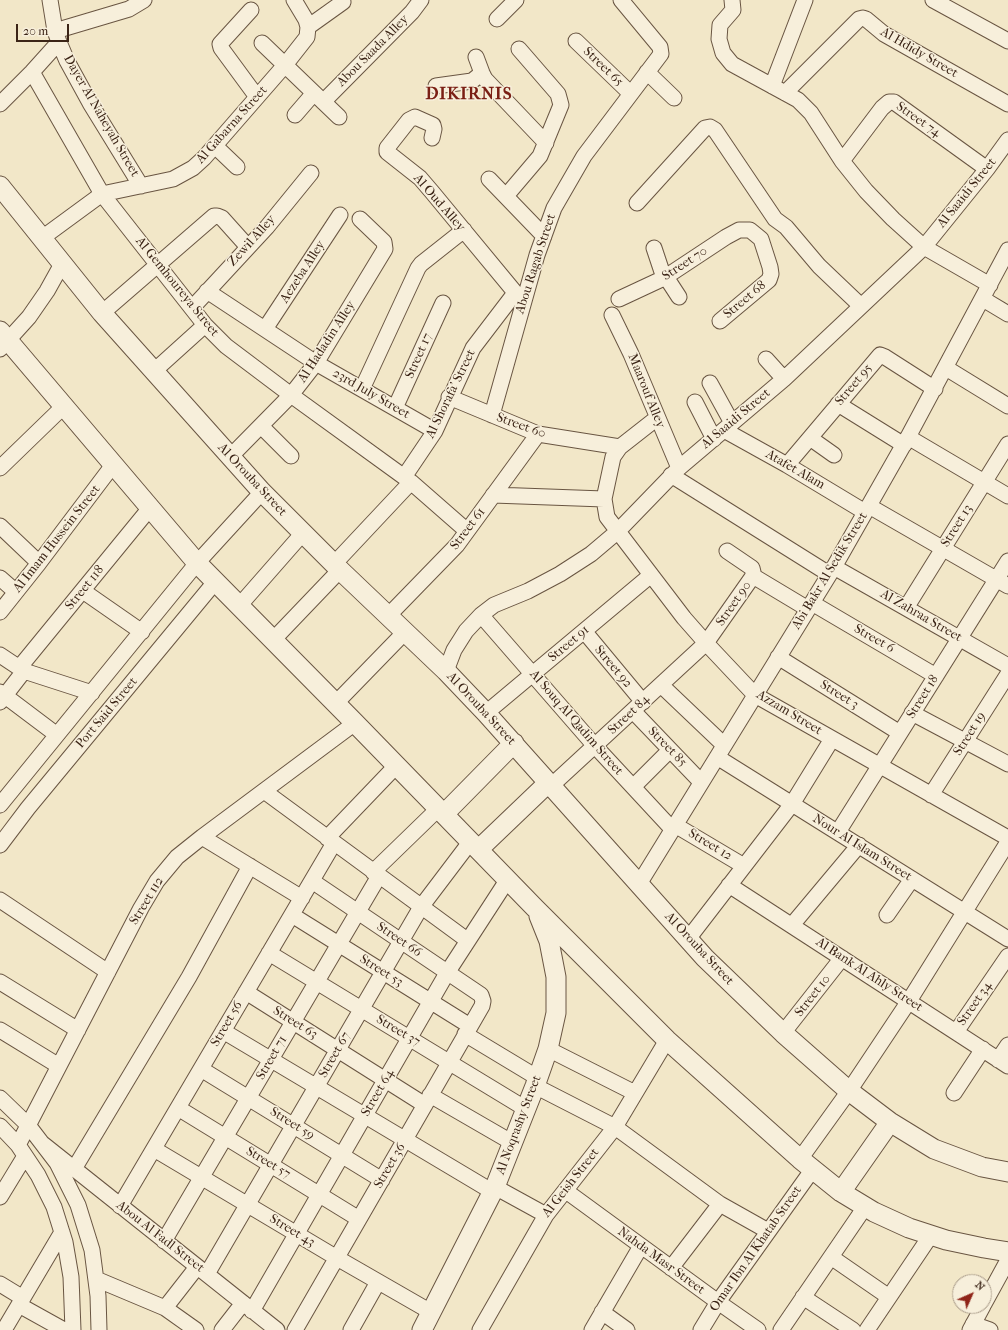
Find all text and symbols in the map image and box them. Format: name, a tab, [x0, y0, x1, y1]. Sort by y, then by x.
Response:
street label: Abou Saada Alley	[334, 12, 412, 90]
scale bar	[18, 16, 71, 42]
text: 20 m	[23, 24, 48, 38]
street label: Al Hdidy Street	[878, 25, 960, 81]
street label: Street 65	[580, 44, 626, 90]
street label: Dayer Al Naheyah Street	[60, 52, 142, 180]
street label: Al Gabarna Street	[193, 83, 271, 167]
district label: DIKIRNIS	[425, 85, 513, 105]
street label: Street 74	[893, 99, 943, 141]
street label: Al Saaidi Street	[934, 155, 1000, 231]
street label: Al Oud Alley	[410, 171, 468, 235]
street label: Zewil Alley	[225, 212, 279, 270]
street label: Abou Ragab Street	[512, 212, 560, 316]
street label: Al Gemhoureya Street	[132, 234, 222, 340]
street label: Aezeba Alley	[277, 238, 329, 306]
street label: Street 70	[660, 244, 710, 284]
street label: Street 68	[721, 278, 769, 322]
street label: Al Hadadin Alley	[295, 298, 359, 386]
street label: Street 17	[402, 331, 436, 381]
street label: Al Shorafa' Street	[423, 347, 479, 441]
street label: Maarouf Alley	[624, 351, 668, 431]
street label: Street 95	[832, 361, 876, 409]
street label: 23rd July Street	[330, 366, 412, 422]
street label: Al Saaidi Street	[698, 386, 774, 452]
street label: Street 60	[494, 410, 548, 442]
street label: Al Orouba Street	[214, 440, 290, 520]
street label: Atafet Alam	[763, 447, 827, 493]
street label: Al Imam Hussein Street	[10, 482, 104, 596]
street label: Street 13	[938, 502, 976, 550]
street label: Street 61	[447, 505, 489, 553]
street label: Abi Bakr Al Sedik Street	[789, 510, 871, 632]
street label: Street 118	[62, 563, 108, 613]
street label: Street 90	[713, 579, 755, 629]
street label: Al Zahraa Street	[877, 586, 965, 646]
street label: Street 6	[851, 621, 897, 657]
street label: Street 91	[545, 622, 593, 666]
street label: Street 92	[591, 643, 635, 691]
street label: Al Souq Al Qadim Street	[526, 667, 626, 779]
street label: Al Orouba Street	[443, 669, 519, 749]
street label: Street 18	[904, 672, 942, 722]
street label: Port Said Street	[73, 674, 141, 752]
street label: Street 3	[817, 677, 861, 713]
street label: Azzam Street	[753, 687, 825, 739]
street label: Street 84	[605, 692, 653, 738]
street label: Street 19	[951, 709, 989, 759]
street label: Street 85	[644, 724, 690, 770]
street label: Nour Al Islam Street	[810, 811, 914, 885]
street label: Street 12	[685, 826, 735, 864]
street label: Street 112	[127, 874, 167, 928]
street label: Al Orouba Street	[661, 909, 737, 989]
street label: Street 66	[373, 919, 425, 961]
street label: Al Bank Al Ahly Street	[813, 935, 925, 1015]
street label: Street 53	[356, 952, 406, 990]
street label: Street 10	[792, 972, 834, 1020]
street label: Street 34	[954, 979, 996, 1029]
street label: Street 56	[208, 999, 246, 1049]
street label: Street 63	[270, 1003, 320, 1043]
street label: Street 37	[373, 1012, 423, 1050]
street label: Street 67	[316, 1029, 354, 1081]
street label: Street 71	[253, 1033, 291, 1083]
street label: Street 64	[358, 1067, 398, 1119]
street label: Al Noqrashy Street	[493, 1073, 545, 1177]
street label: Street 59	[267, 1104, 317, 1144]
street label: Street 36	[371, 1141, 409, 1191]
street label: Street 57	[243, 1144, 293, 1182]
street label: Al Geish Street	[539, 1145, 603, 1221]
street label: Omar Ibn Al Khatab Street	[707, 1183, 805, 1315]
street label: Abou Al Fadl Street	[113, 1198, 207, 1276]
street label: Street 43	[267, 1211, 317, 1251]
street label: Nahda Masr Street	[614, 1224, 708, 1298]
north arrow	[952, 1274, 992, 1314]
text: N	[973, 1278, 988, 1293]

